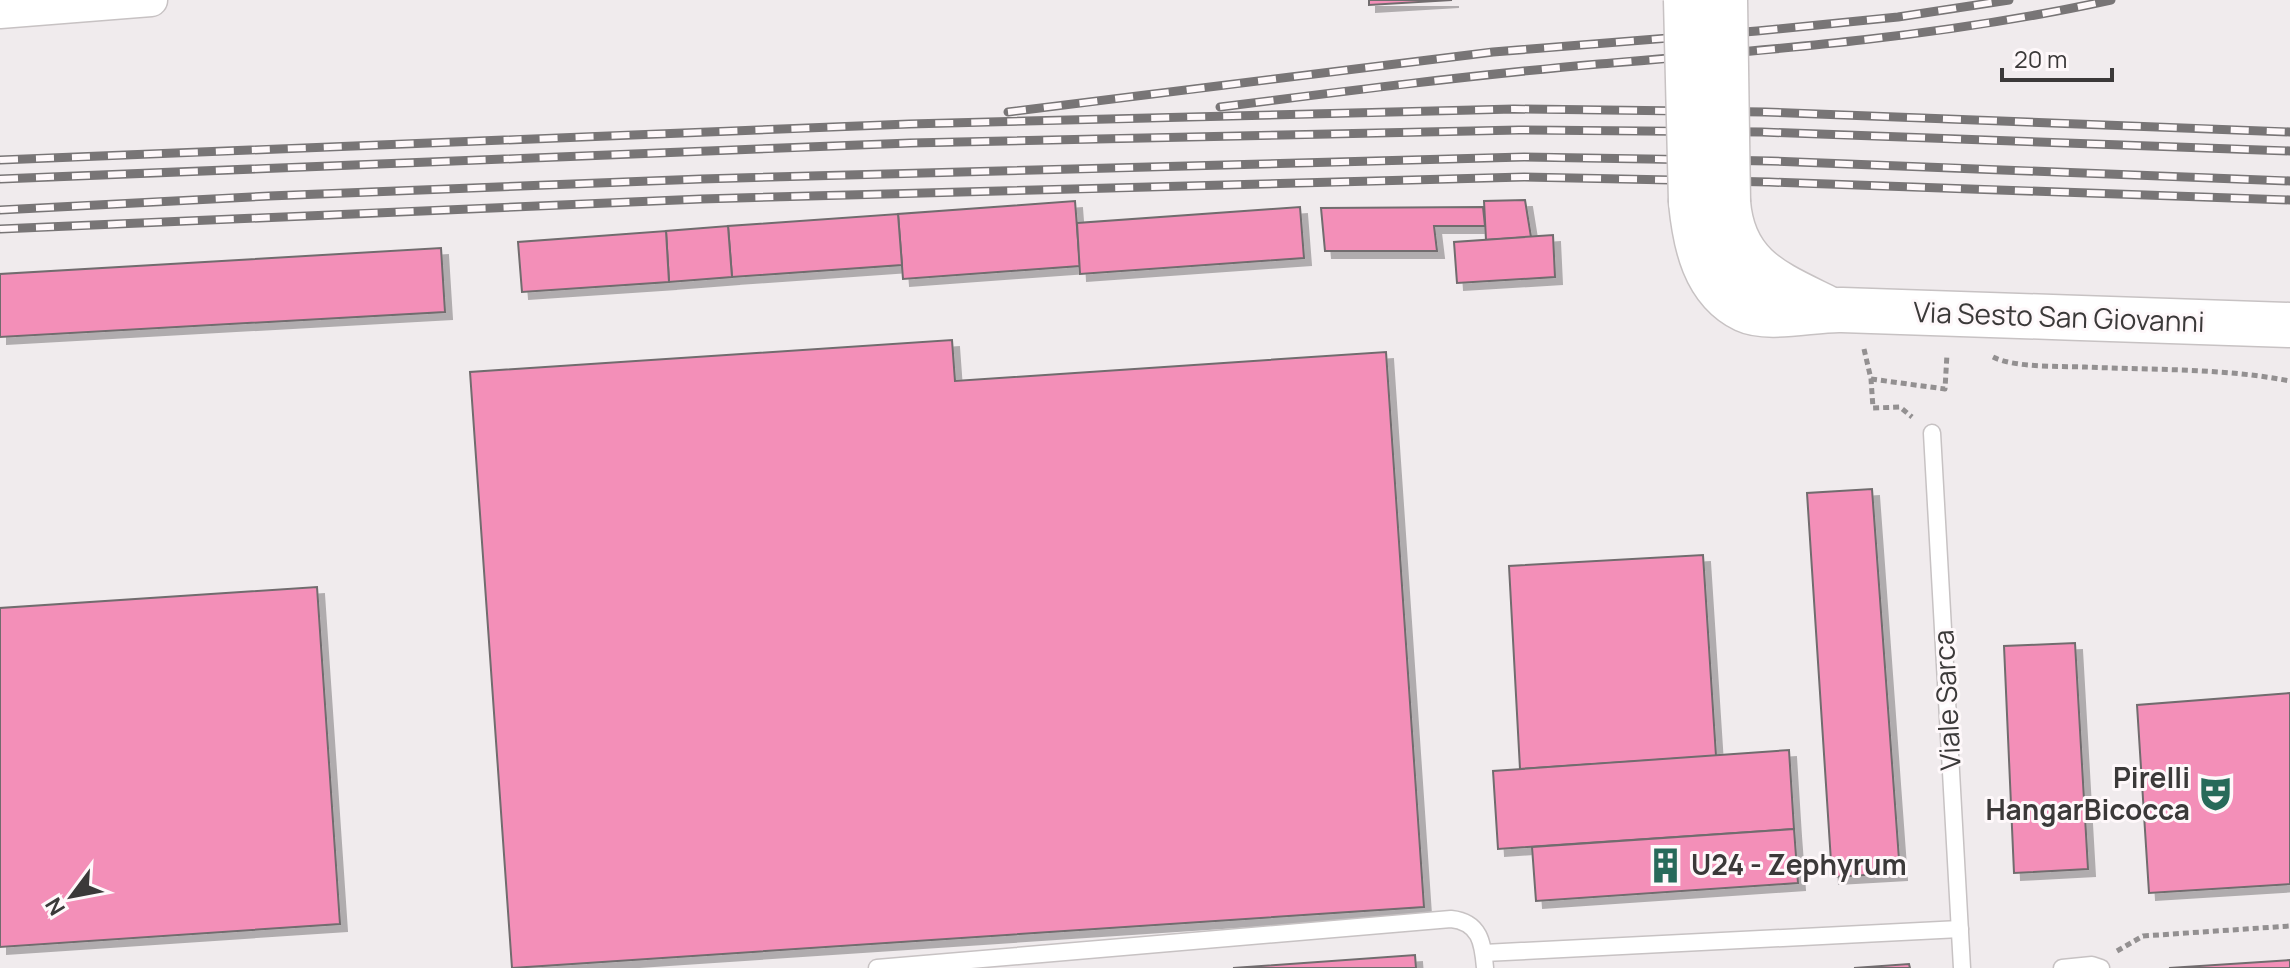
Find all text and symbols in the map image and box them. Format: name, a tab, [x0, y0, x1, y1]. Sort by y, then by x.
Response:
scale bar	[2002, 32, 2112, 82]
text: 20 m	[2014, 42, 2067, 75]
street label: Via Sesto San Giovanni	[1913, 292, 2205, 340]
street label: Viale Sarca	[1923, 629, 1969, 771]
place label: Pirelli HangarBicocca	[1985, 758, 2190, 828]
theatre icon: Pirelli HangarBicocca	[2197, 775, 2235, 813]
place label: U24 - Zephyrum	[1691, 845, 1907, 883]
building icon: U24 - Zephyrum	[1646, 846, 1684, 884]
north arrow	[32, 856, 112, 936]
text: N	[38, 892, 72, 921]

